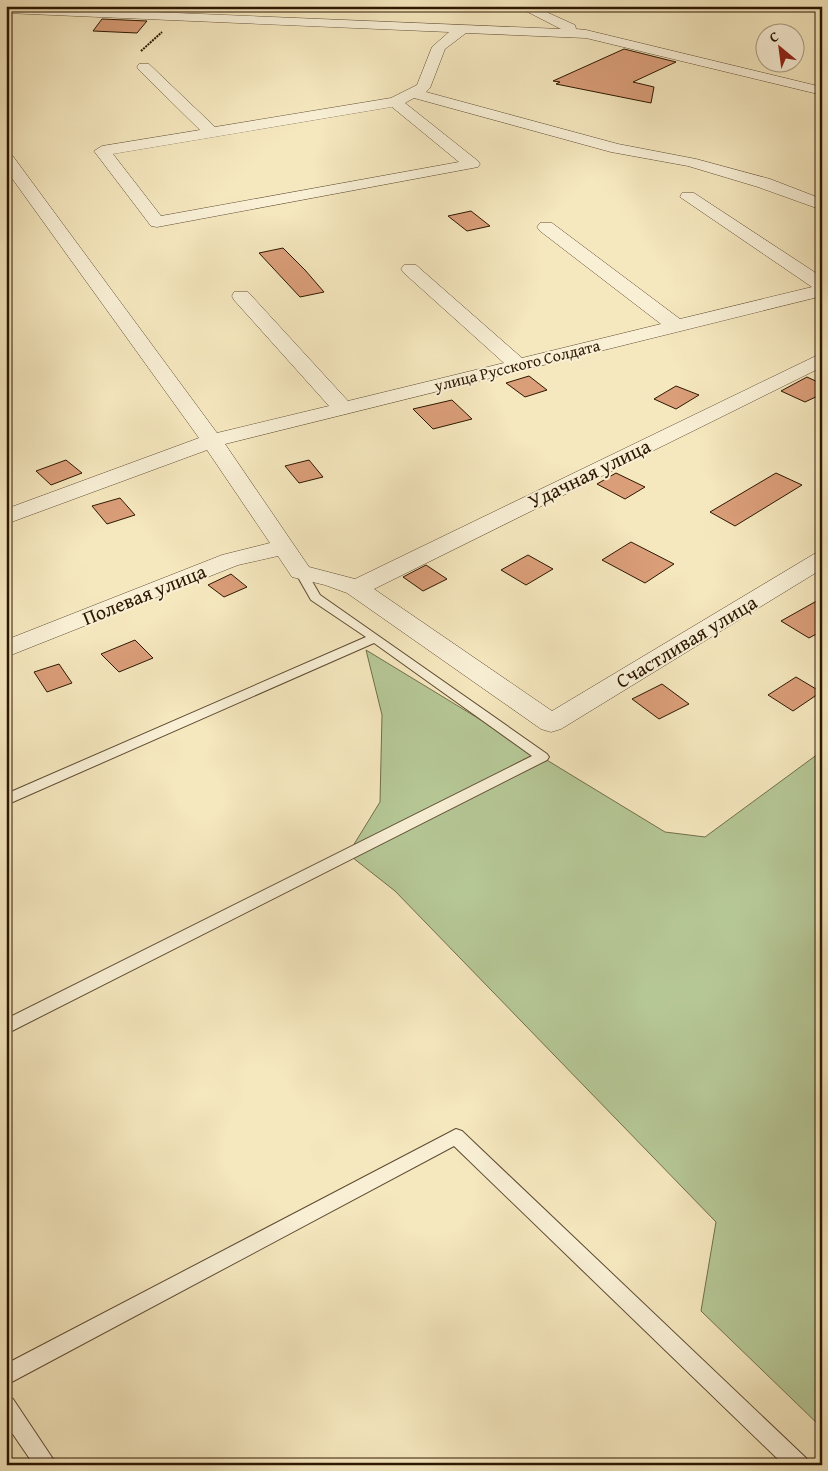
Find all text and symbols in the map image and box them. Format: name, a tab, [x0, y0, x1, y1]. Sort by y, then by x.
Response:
north arrow	[756, 22, 806, 72]
text: С	[765, 26, 782, 47]
street label: улица Русского Солдата	[431, 333, 603, 397]
street label: Удачная улица	[523, 431, 656, 515]
street label: Полевая улица	[78, 556, 211, 632]
street label: Счастливая улица	[610, 587, 763, 695]

